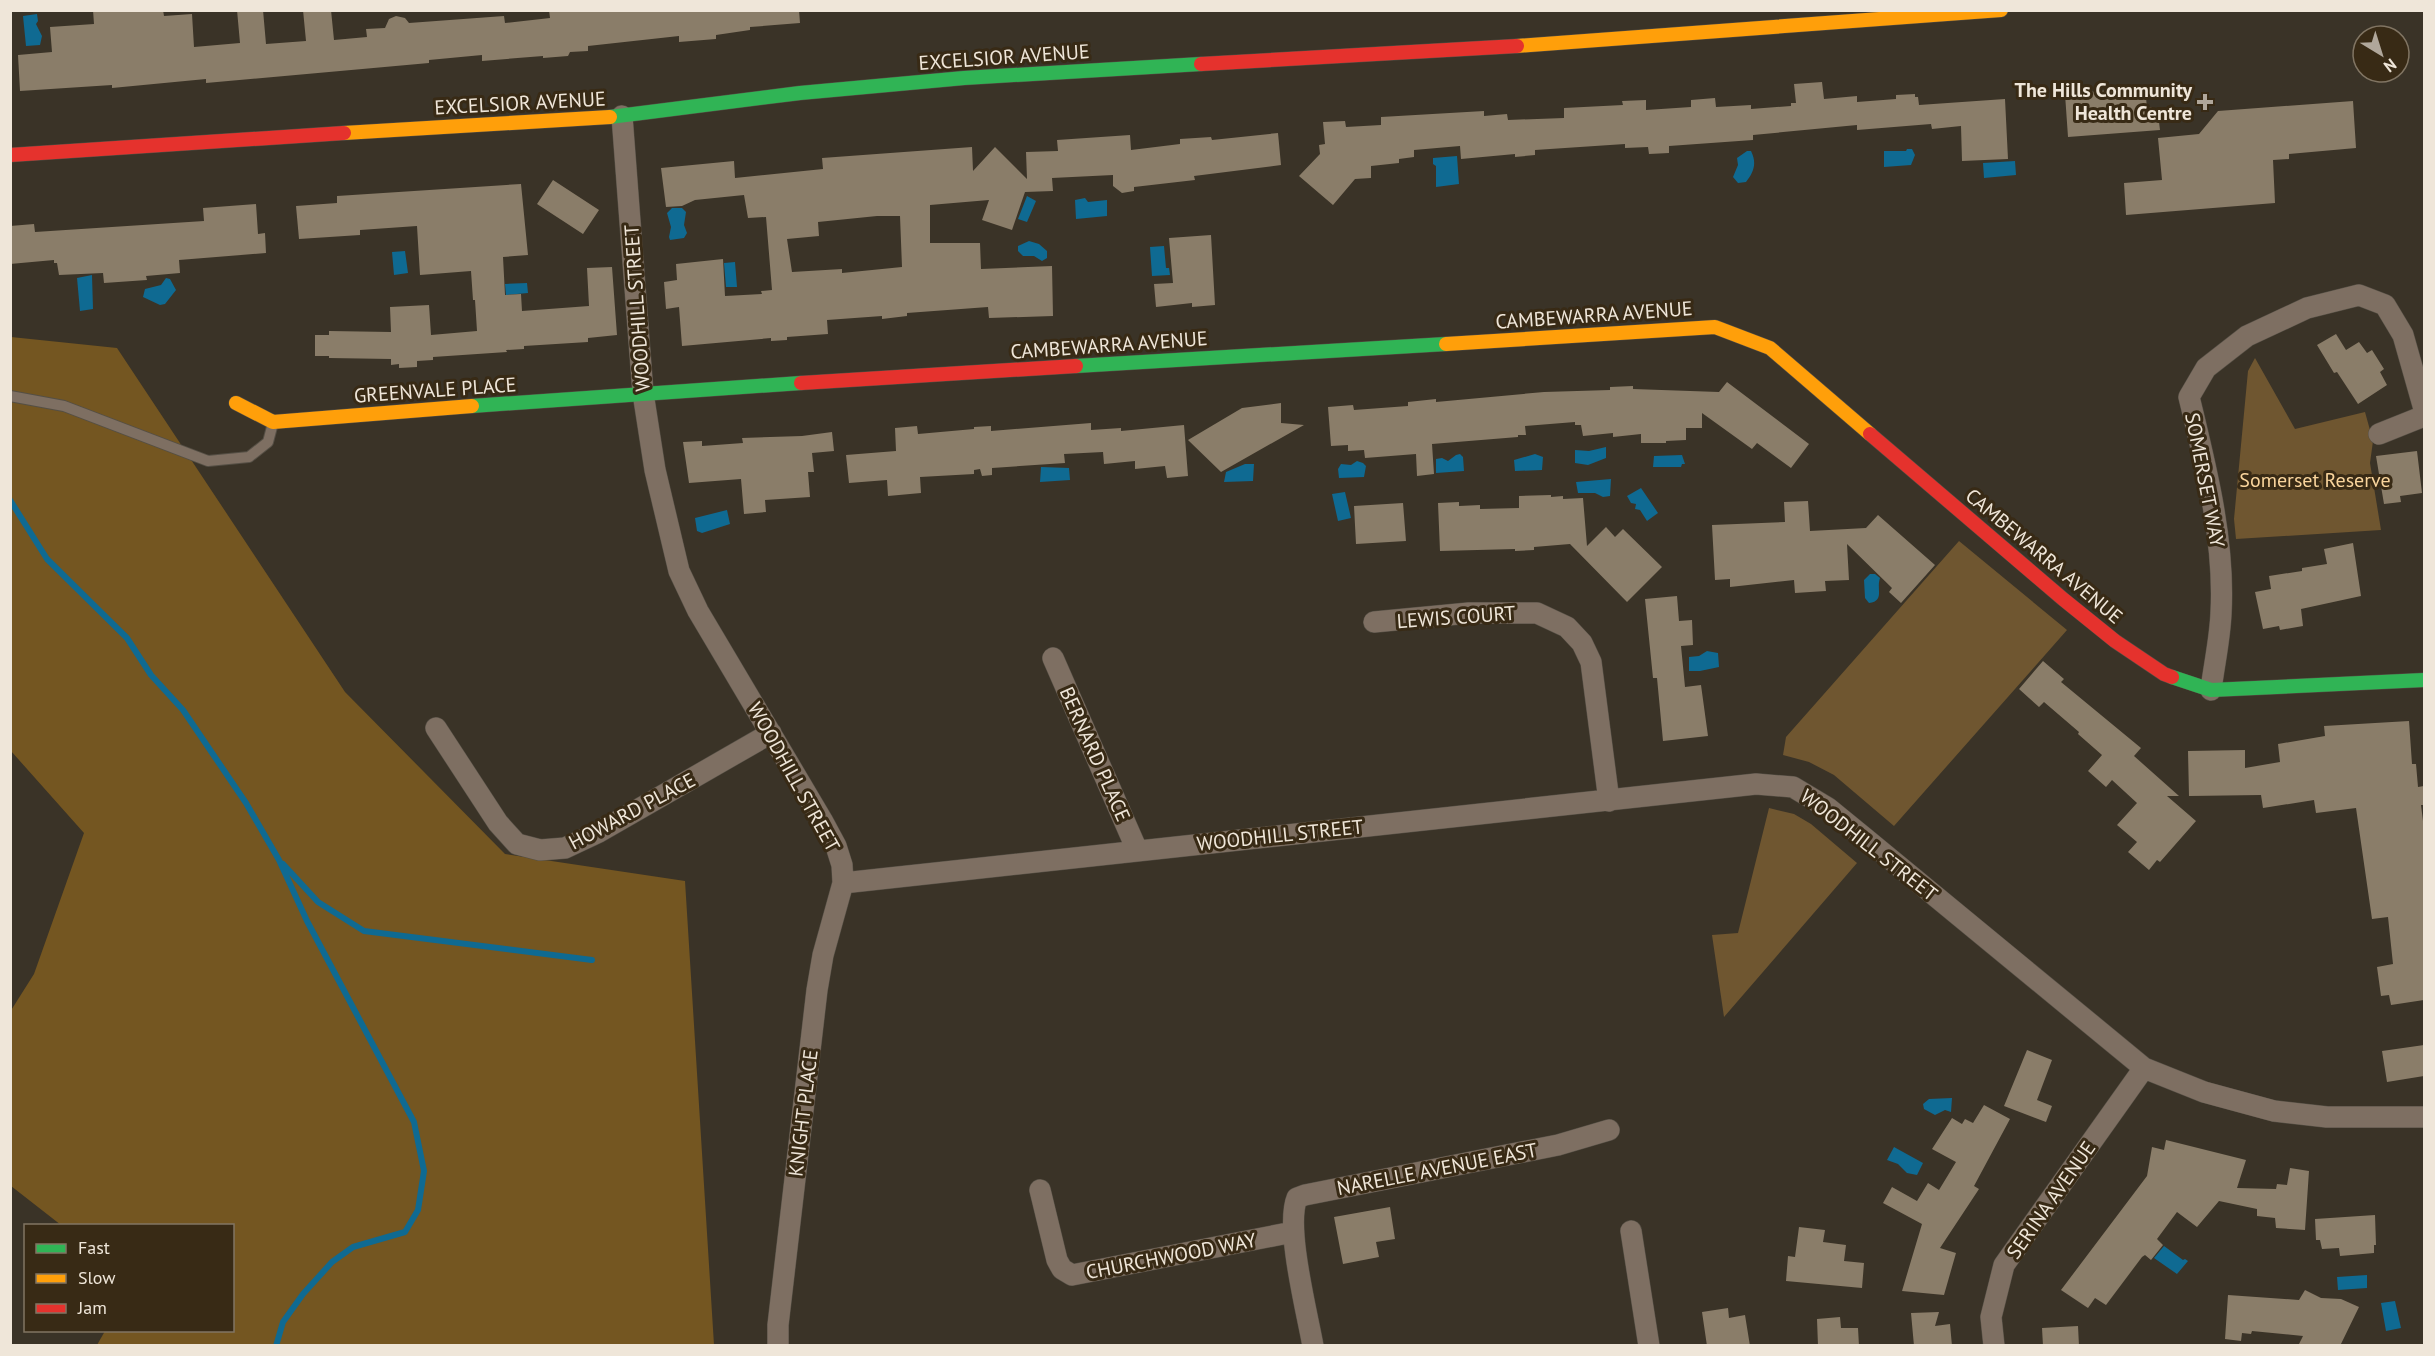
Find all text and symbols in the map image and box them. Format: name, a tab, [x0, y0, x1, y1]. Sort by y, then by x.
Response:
north arrow	[2351, 24, 2411, 84]
street label: EXCELSIOR AVENUE	[918, 38, 1090, 76]
text: N	[2380, 55, 2401, 77]
place label: The Hills Community Health Centre	[2015, 77, 2192, 126]
street label: EXCELSIOR AVENUE	[434, 86, 606, 120]
marker: The Hills Community Health Centre	[2196, 93, 2214, 111]
street label: WOODHILL STREET	[618, 224, 656, 392]
street label: CAMBEWARRA AVENUE	[1495, 295, 1693, 335]
street label: CAMBEWARRA AVENUE	[1010, 325, 1208, 365]
street label: GREENVALE PLACE	[353, 371, 517, 409]
street label: SOMERSET WAY	[2179, 410, 2231, 550]
park label: Somerset Reserve	[2239, 467, 2391, 493]
street label: CAMBEWARRA AVENUE	[1960, 483, 2128, 629]
street label: LEWIS COURT	[1396, 600, 1516, 634]
street label: BERNARD PLACE	[1054, 683, 1136, 825]
street label: WOODHILL STREET	[742, 698, 846, 856]
street label: HOWARD PLACE	[564, 767, 700, 855]
street label: WOODHILL STREET	[1795, 783, 1943, 907]
street label: WOODHILL STREET	[1195, 813, 1365, 857]
street label: KNIGHT PLACE	[782, 1048, 824, 1178]
street label: SERINA AVENUE	[2001, 1136, 2101, 1264]
street label: NARELLE AVENUE EAST	[1335, 1137, 1539, 1201]
legend	[24, 1224, 234, 1332]
street label: CHURCHWOOD WAY	[1084, 1227, 1259, 1285]
text: Fast	[78, 1236, 110, 1259]
text: Slow	[78, 1266, 116, 1289]
text: Jam	[77, 1296, 107, 1319]

